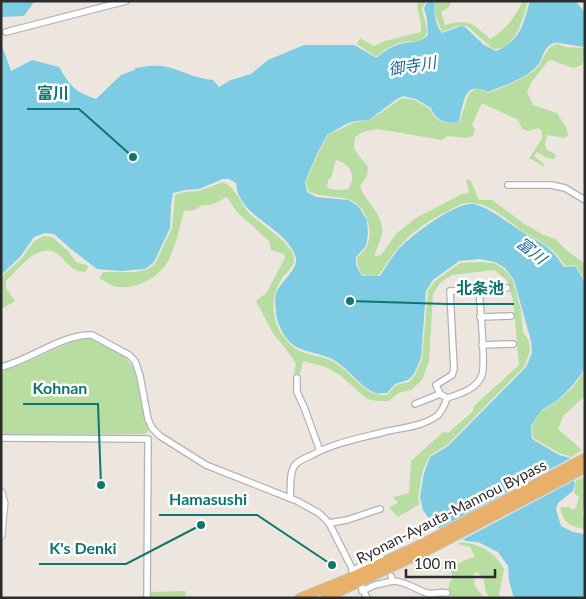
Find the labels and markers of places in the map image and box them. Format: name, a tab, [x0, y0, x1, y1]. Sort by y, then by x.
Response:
callout: 富川	[27, 78, 79, 109]
callout: 北条池	[446, 273, 514, 304]
callout: Kohnan	[23, 373, 98, 404]
callout: Hamasushi	[159, 484, 257, 515]
callout: K's Denki	[39, 533, 126, 564]

